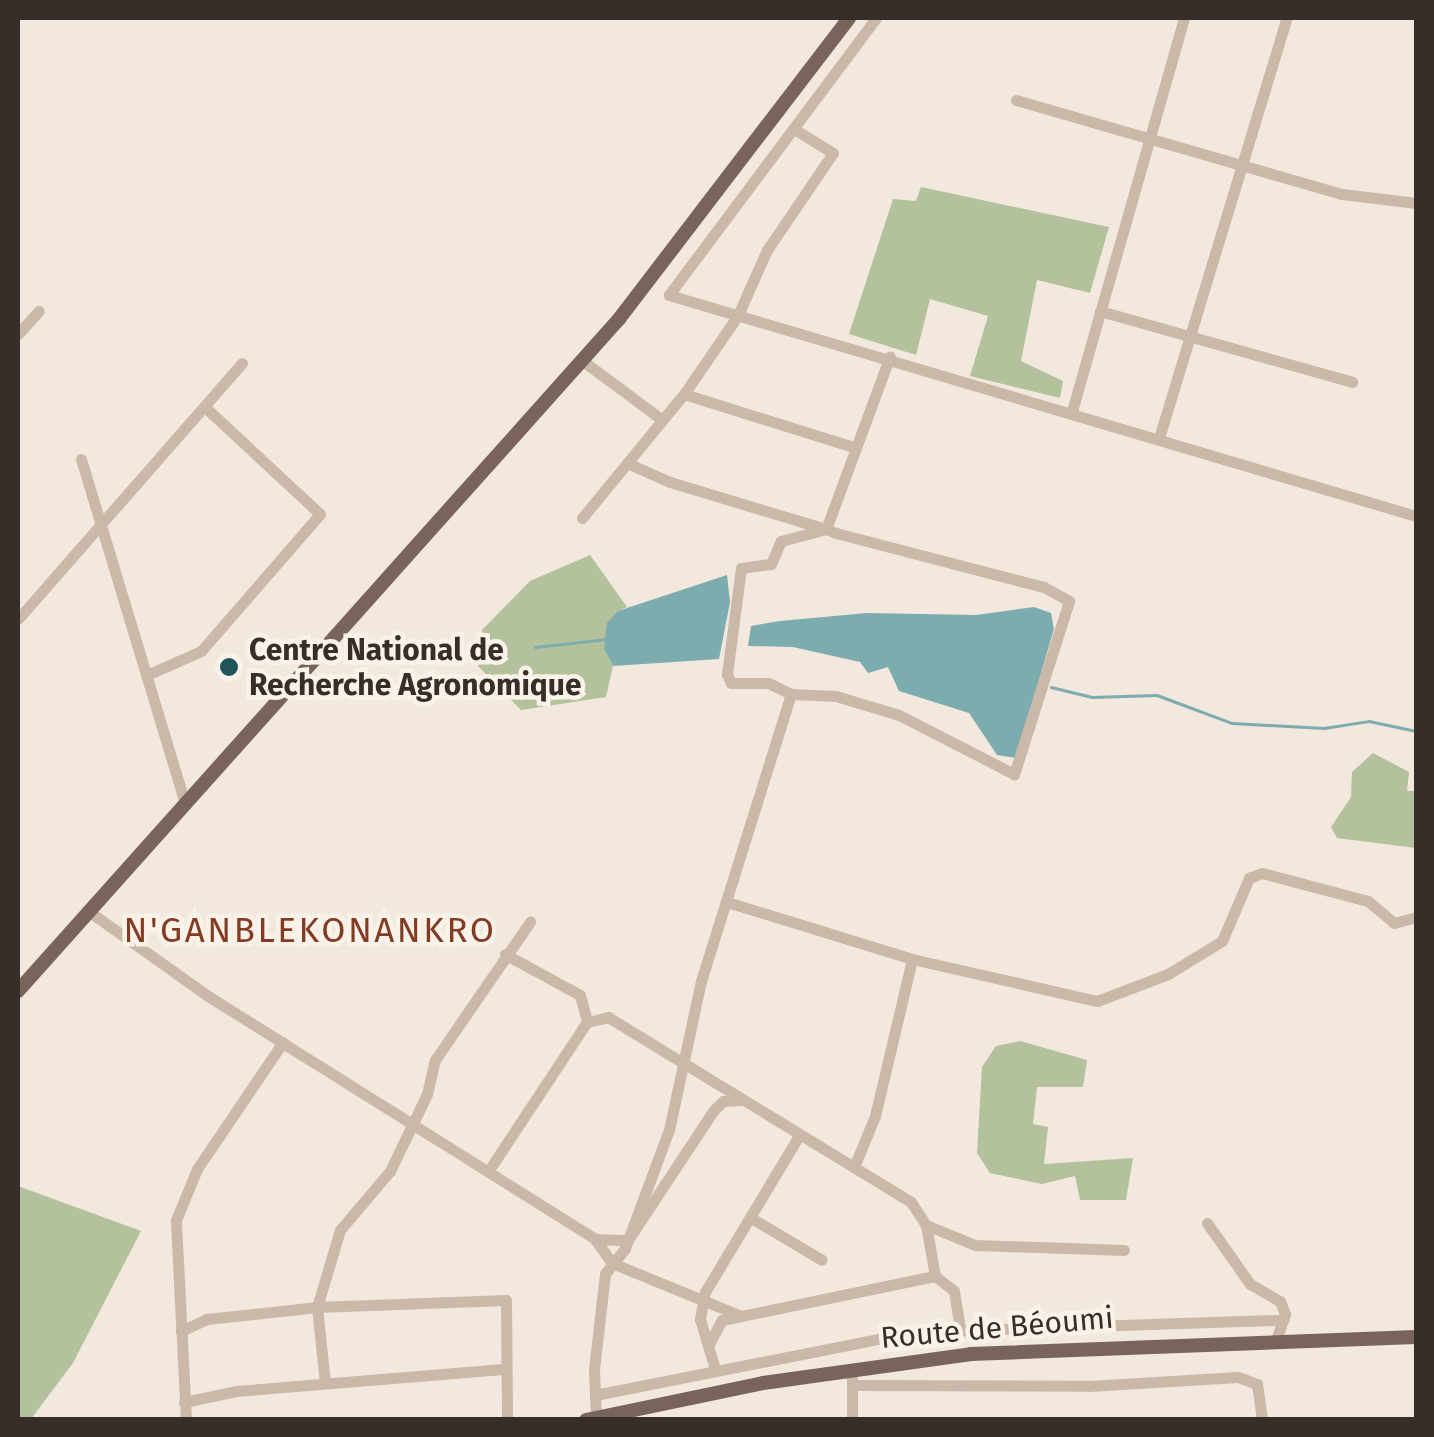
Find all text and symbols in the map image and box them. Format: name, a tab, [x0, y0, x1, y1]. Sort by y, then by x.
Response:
place label: Centre National de Recherche Agronomique	[249, 632, 582, 702]
marker: Centre National de Recherche Agronomique	[218, 656, 240, 678]
district label: N'GANBLEKONANKRO	[124, 909, 496, 951]
street label: Route de Béoumi	[879, 1300, 1115, 1356]

